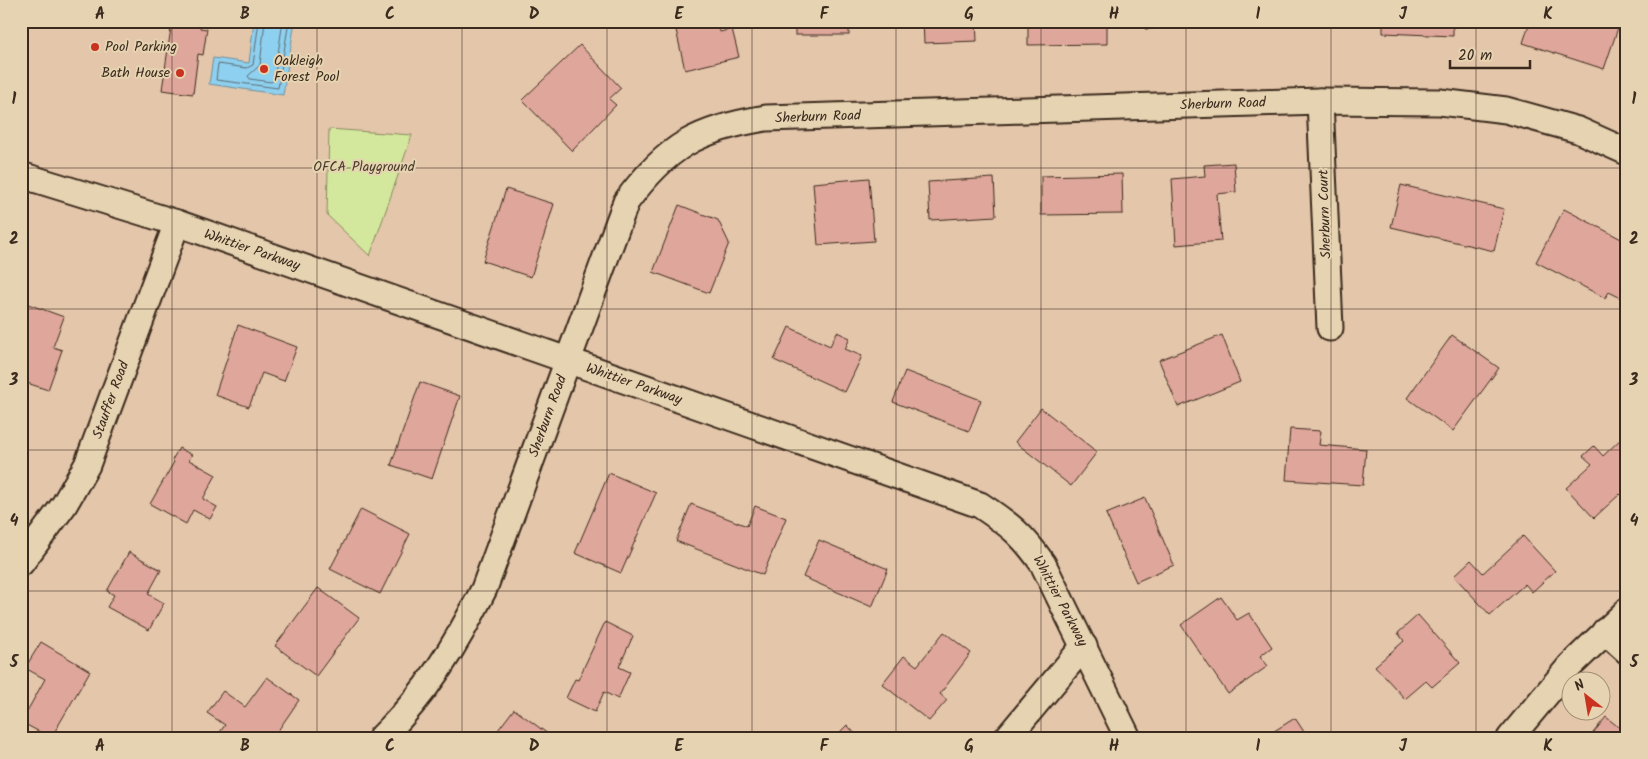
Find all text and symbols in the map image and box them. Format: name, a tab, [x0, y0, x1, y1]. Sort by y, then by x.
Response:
text: A	[95, 2, 105, 27]
text: B	[240, 2, 250, 27]
text: C	[385, 2, 395, 27]
text: D	[529, 2, 540, 27]
text: E	[675, 2, 685, 27]
text: F	[820, 2, 830, 27]
text: G	[964, 2, 974, 27]
text: H	[1109, 2, 1119, 27]
text: I	[1256, 2, 1261, 27]
text: J	[1399, 2, 1408, 27]
text: K	[1543, 2, 1553, 27]
place label: Pool Parking	[105, 36, 177, 58]
scale bar	[1450, 38, 1530, 70]
marker: Pool Parking	[89, 41, 101, 53]
text: 20 m	[1458, 44, 1492, 68]
place label: Oakleigh Forest Pool	[274, 50, 340, 88]
place label: Bath House	[101, 62, 171, 84]
marker: Oakleigh Forest Pool	[258, 63, 270, 75]
marker: Bath House	[174, 67, 186, 79]
text: 1	[12, 87, 17, 112]
text: 1	[1632, 87, 1637, 112]
street label: Sherburn Road	[1180, 91, 1267, 116]
street label: Sherburn Road	[775, 104, 862, 129]
park label: OFCA Playground	[313, 156, 416, 178]
street label: Sherburn Court	[1312, 168, 1338, 259]
street label: Whittier Parkway	[201, 223, 303, 277]
text: 2	[9, 227, 19, 252]
text: 2	[1629, 227, 1639, 252]
street label: Stauffer Road	[87, 357, 136, 442]
street label: Whittier Parkway	[583, 357, 685, 411]
text: 3	[9, 368, 19, 393]
text: 3	[1629, 368, 1639, 393]
street label: Sherburn Road	[523, 371, 573, 460]
text: 4	[10, 509, 19, 534]
text: 4	[1630, 509, 1639, 534]
street label: Whittier Parkway	[1027, 552, 1093, 651]
text: 5	[9, 650, 20, 675]
text: 5	[1629, 650, 1640, 675]
north arrow	[1560, 672, 1610, 722]
text: N	[1570, 674, 1589, 697]
text: A	[95, 734, 105, 759]
text: B	[240, 734, 250, 759]
text: C	[385, 734, 395, 759]
text: D	[529, 734, 540, 759]
text: E	[675, 734, 685, 759]
text: F	[820, 734, 830, 759]
text: G	[964, 734, 974, 759]
text: H	[1109, 734, 1119, 759]
text: I	[1256, 734, 1261, 759]
text: J	[1399, 734, 1408, 759]
text: K	[1543, 734, 1553, 759]

